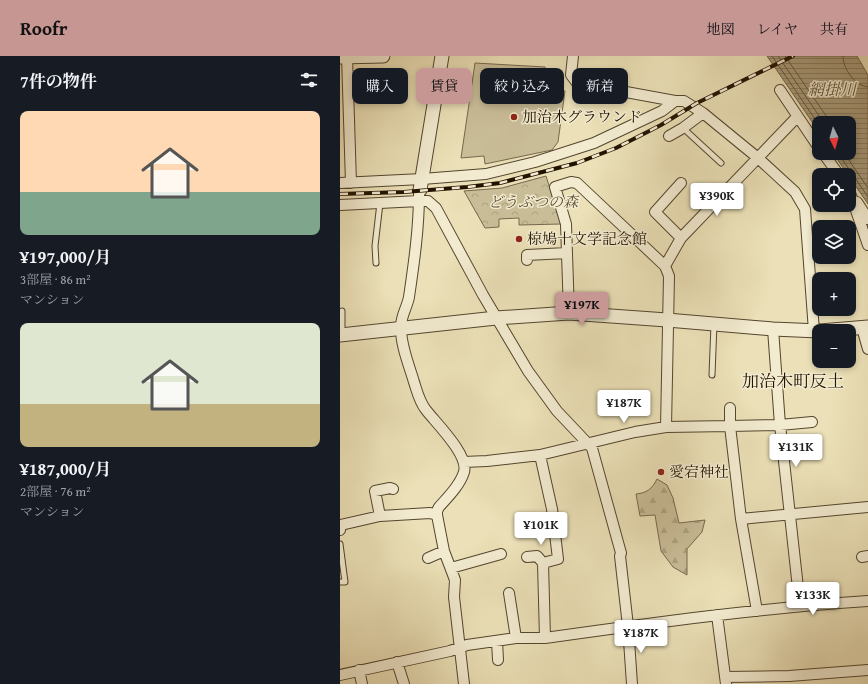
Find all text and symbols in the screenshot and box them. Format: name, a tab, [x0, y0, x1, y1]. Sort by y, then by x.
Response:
text: Roofr	[20, 14, 67, 42]
text: 地図	[707, 19, 735, 39]
text: レイヤ	[757, 19, 798, 39]
text: 共有	[820, 19, 848, 39]
text: 7件の物件	[20, 68, 97, 93]
chip: 購入	[352, 68, 408, 104]
chip: 賃貸	[416, 68, 472, 104]
chip: 絞り込み	[480, 68, 564, 104]
chip: 新着	[572, 68, 628, 104]
icon: filters	[298, 69, 320, 91]
water label: 網掛川	[808, 77, 858, 101]
place label: 加治木グラウンド	[522, 106, 642, 127]
marker: 加治木グラウンド	[509, 112, 519, 122]
north arrow	[812, 116, 856, 160]
map controls	[812, 116, 856, 368]
icon: home	[134, 137, 206, 209]
button: locate	[812, 168, 856, 212]
pin: ¥390K	[689, 183, 745, 217]
text: ¥390K	[699, 186, 735, 205]
park label: どうぶつの森	[488, 191, 580, 212]
button: layers	[812, 220, 856, 264]
place label: 椋鳩十文学記念館	[527, 228, 647, 249]
marker: 椋鳩十文学記念館	[514, 234, 524, 244]
text: ¥197,000/月	[20, 244, 112, 269]
text: 3部屋 · 86 m²	[20, 270, 91, 289]
button: +	[812, 272, 856, 316]
text: マンション	[20, 290, 84, 309]
pin: ¥197K	[554, 292, 610, 326]
text: ¥197K	[564, 295, 600, 314]
button: −	[812, 324, 856, 368]
icon: home	[134, 349, 206, 421]
district label: 加治木町反土	[742, 368, 844, 393]
pin: ¥187K	[596, 390, 652, 424]
text: ¥187K	[606, 393, 642, 412]
pin: ¥131K	[768, 434, 824, 468]
text: ¥131K	[778, 437, 814, 456]
text: ¥187,000/月	[20, 456, 112, 481]
place label: 愛宕神社	[669, 461, 729, 482]
marker: 愛宕神社	[656, 467, 666, 477]
text: 2部屋 · 76 m²	[20, 482, 91, 501]
text: マンション	[20, 502, 84, 521]
pin: ¥101K	[513, 512, 569, 546]
text: ¥101K	[523, 515, 559, 534]
pin: ¥133K	[785, 582, 841, 616]
text: ¥133K	[795, 585, 831, 604]
pin: ¥187K	[613, 620, 669, 654]
text: ¥187K	[623, 623, 659, 642]

